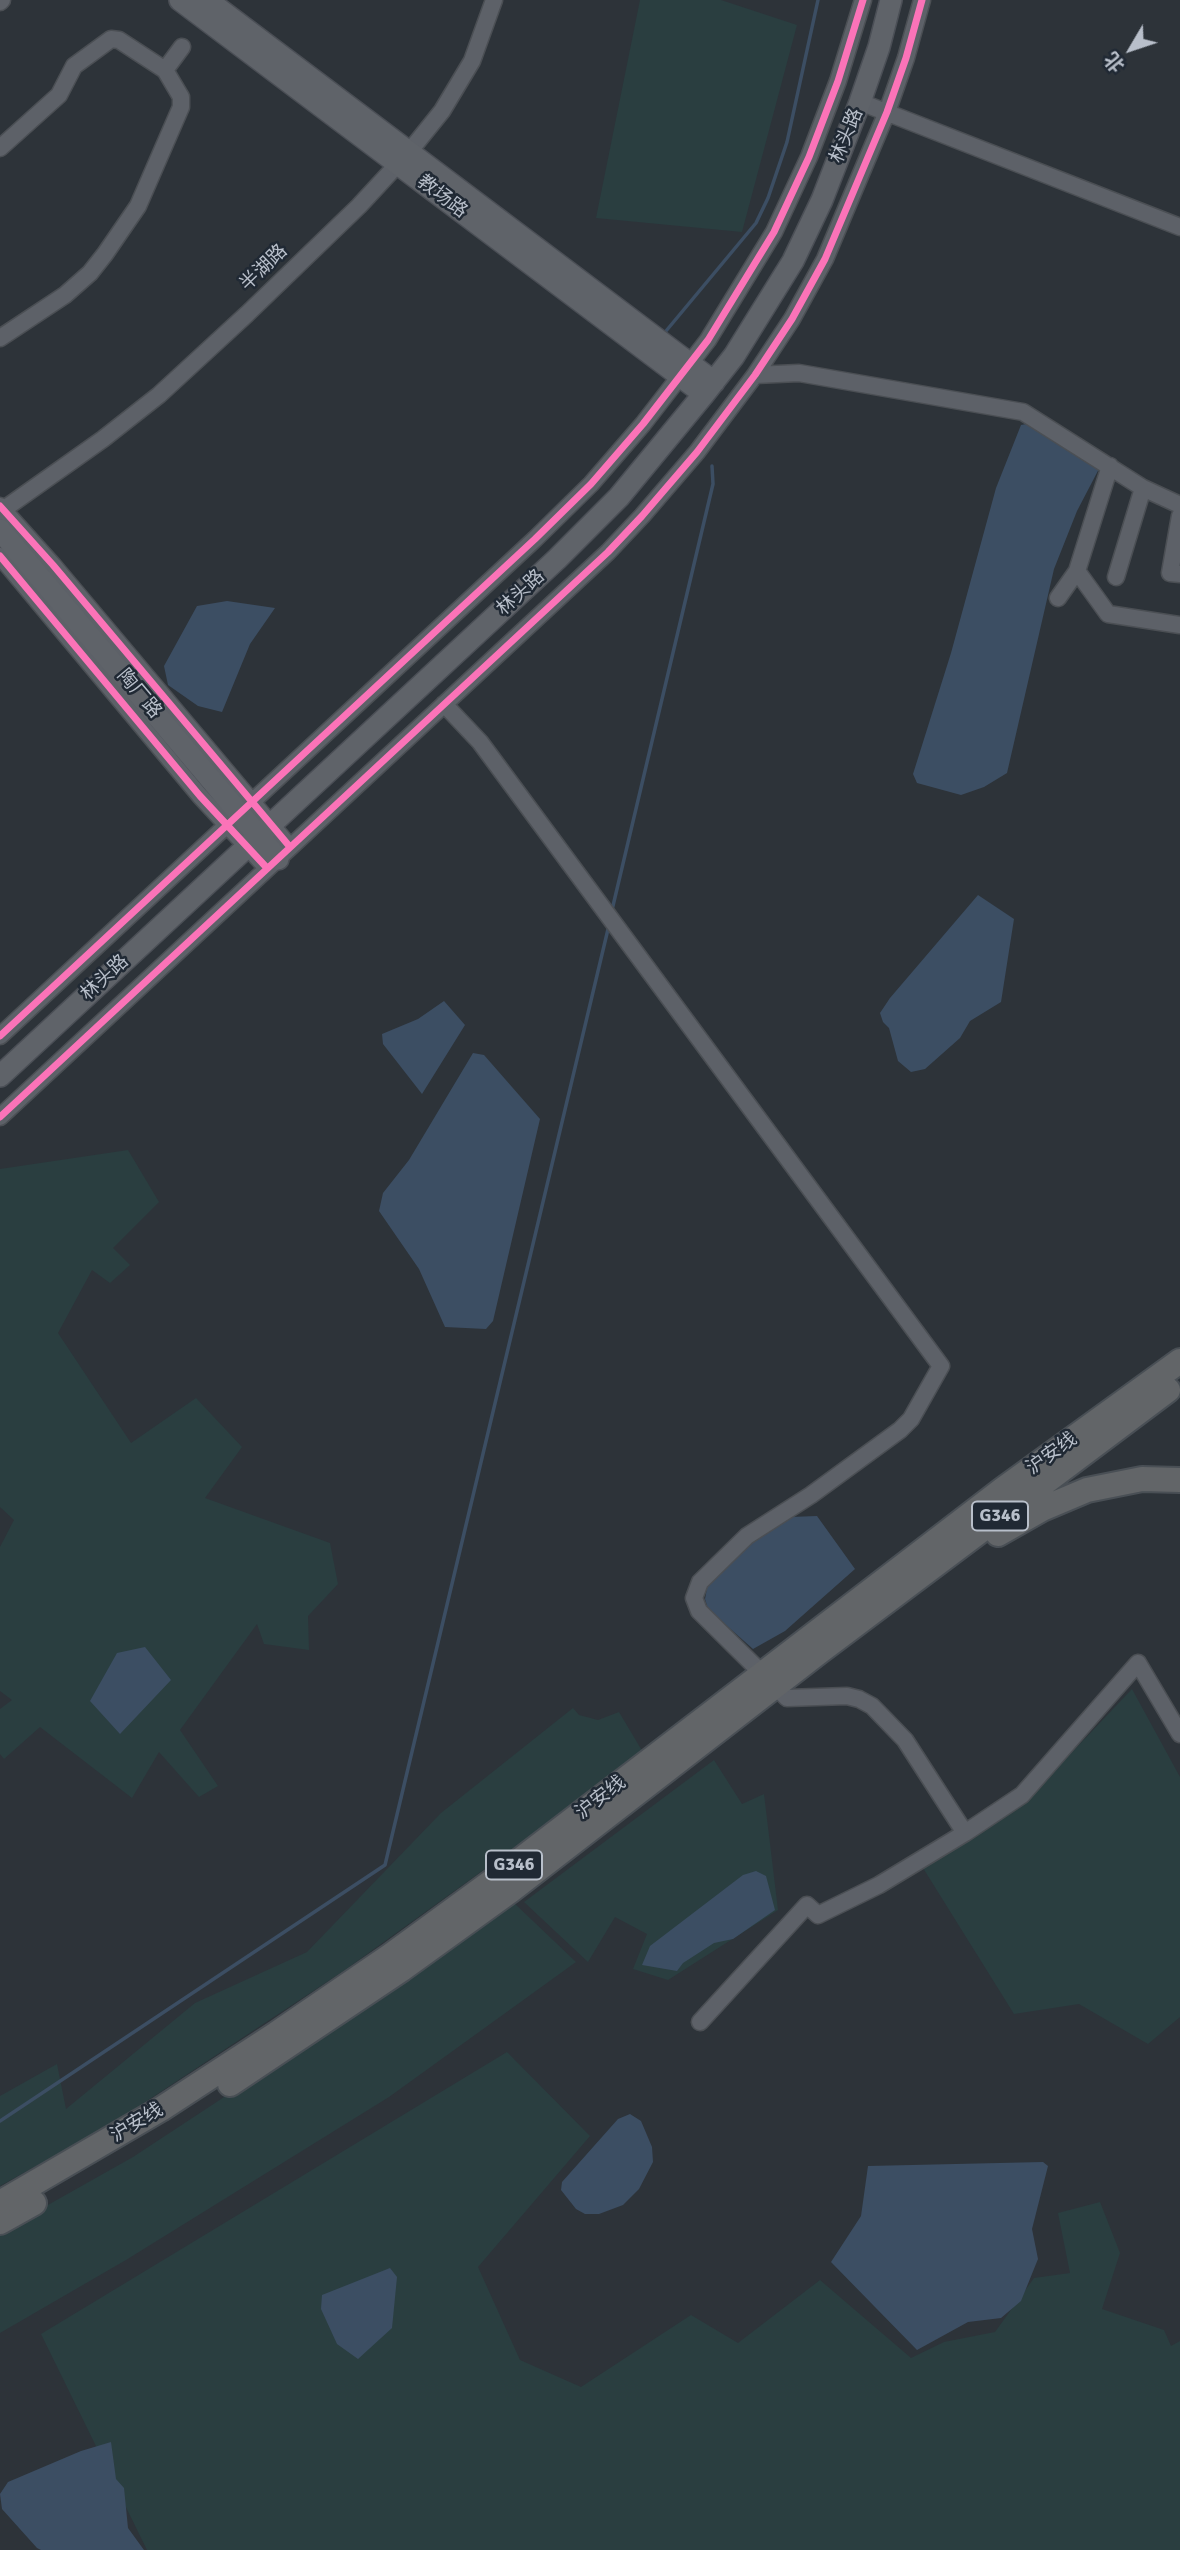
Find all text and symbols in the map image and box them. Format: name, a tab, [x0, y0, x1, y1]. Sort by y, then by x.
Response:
north arrow	[1096, 14, 1166, 84]
text: 北	[1099, 47, 1130, 77]
street label: 林头路	[826, 105, 868, 167]
street label: 教场路	[412, 171, 472, 223]
street label: 半湖路	[236, 240, 292, 296]
street label: 林头路	[492, 565, 550, 621]
street label: 陶厂路	[112, 665, 166, 723]
street label: 林头路	[76, 950, 134, 1006]
street label: 沪安线	[1022, 1428, 1082, 1480]
road number: G346	[972, 1502, 1028, 1531]
street label: 沪安线	[572, 1771, 630, 1825]
road number: G346	[486, 1851, 542, 1880]
street label: 沪安线	[107, 2099, 167, 2147]

